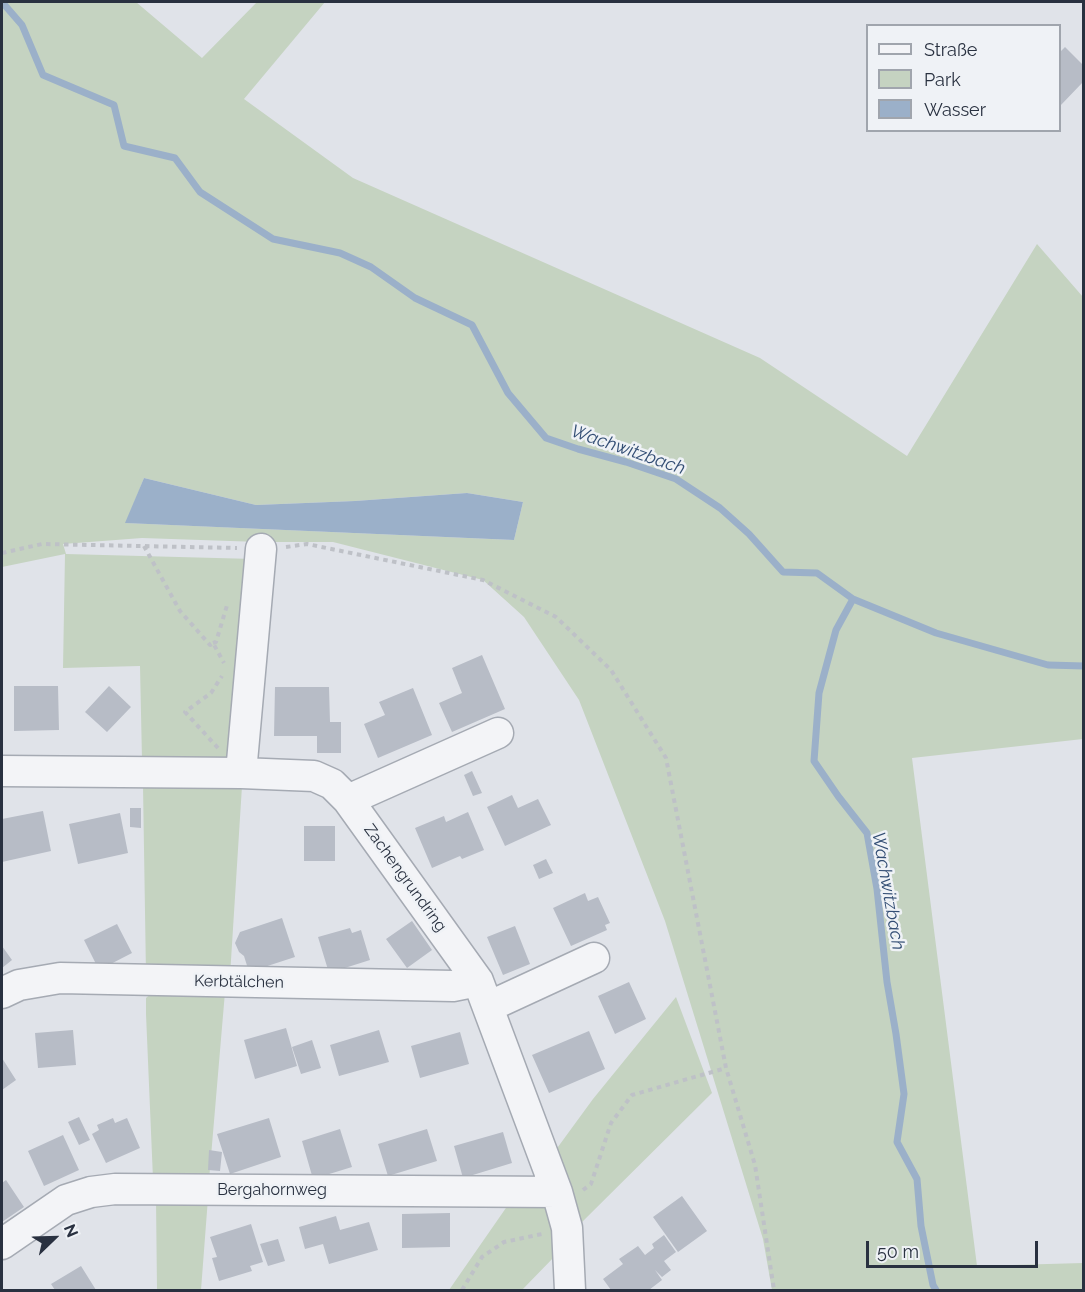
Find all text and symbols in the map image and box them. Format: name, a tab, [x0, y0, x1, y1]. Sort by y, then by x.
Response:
legend	[866, 24, 1061, 132]
text: Straße	[924, 39, 977, 60]
text: Park	[924, 69, 961, 90]
text: Wasser	[924, 99, 986, 120]
water label: Wachwitzbach	[568, 420, 688, 480]
street label: Zachengrundring	[360, 820, 450, 936]
water label: Wachwitzbach	[867, 830, 909, 952]
street label: Kerbtälchen	[194, 972, 284, 992]
street label: Bergahornweg	[217, 1180, 327, 1200]
north arrow	[24, 1208, 84, 1268]
text: N	[60, 1221, 82, 1240]
scale bar	[869, 1229, 1042, 1267]
text: 50 m	[877, 1241, 919, 1262]

